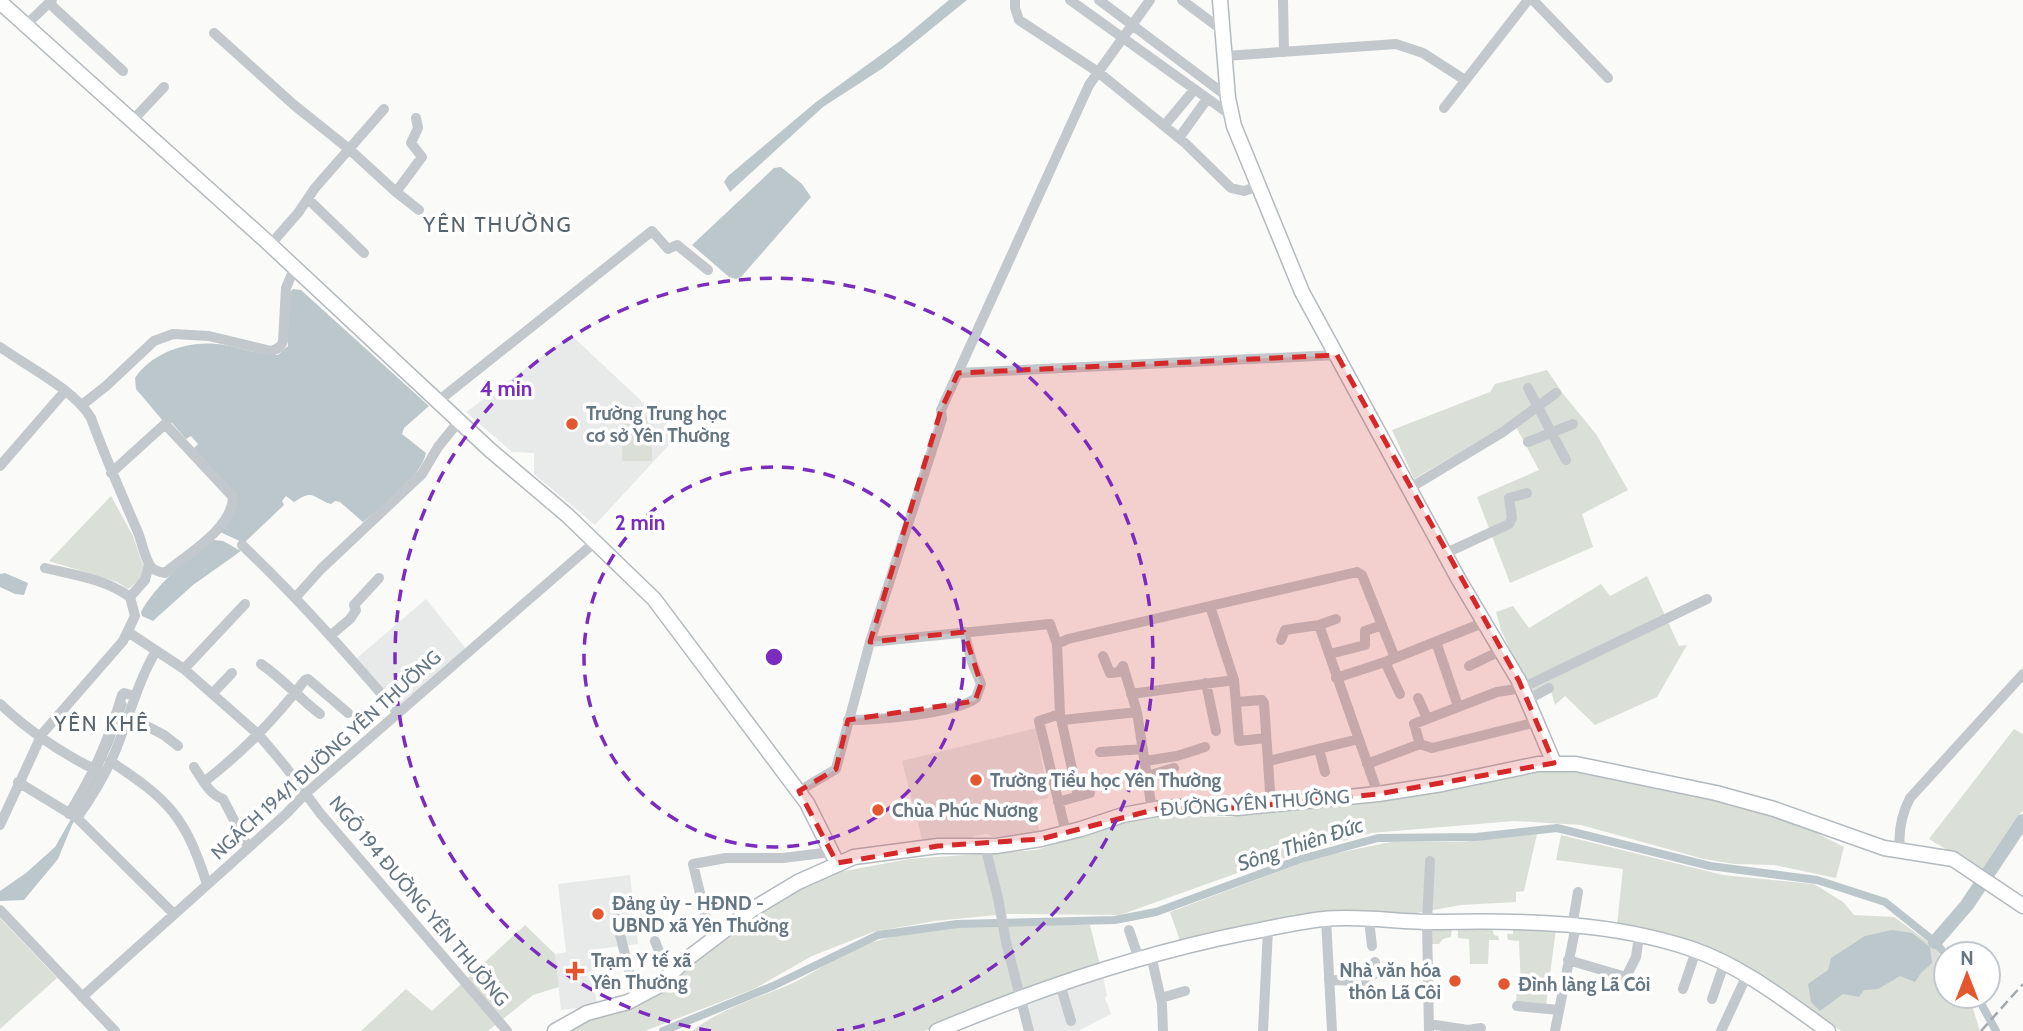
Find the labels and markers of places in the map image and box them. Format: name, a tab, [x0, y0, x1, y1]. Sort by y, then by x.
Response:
place label: Trường Trung học cơ sở Yên Thường	[586, 402, 730, 447]
marker: Trường Trung học cơ sở Yên Thường	[564, 416, 580, 432]
centre of rings	[762, 645, 786, 669]
place label: Trường Tiểu học Yên Thường	[990, 769, 1222, 792]
marker: Trường Tiểu học Yên Thường	[968, 772, 984, 788]
place label: Chùa Phúc Nương	[892, 799, 1038, 822]
marker: Chùa Phúc Nương	[870, 802, 886, 818]
place label: Đảng ủy - HĐND - UBND xã Yên Thường	[612, 892, 789, 937]
marker: Đảng ủy - HĐND - UBND xã Yên Thường	[590, 906, 606, 922]
place label: Trạm Y tế xã Yên Thường	[590, 949, 692, 994]
place label: Nhà văn hóa thôn Lã Côi	[1339, 959, 1442, 1004]
marker: Trạm Y tế xã Yên Thường	[565, 961, 585, 981]
marker: Nhà văn hóa thôn Lã Côi	[1447, 973, 1463, 989]
place label: Đình làng Lã Côi	[1518, 973, 1650, 996]
marker: Đình làng Lã Côi	[1496, 976, 1512, 992]

